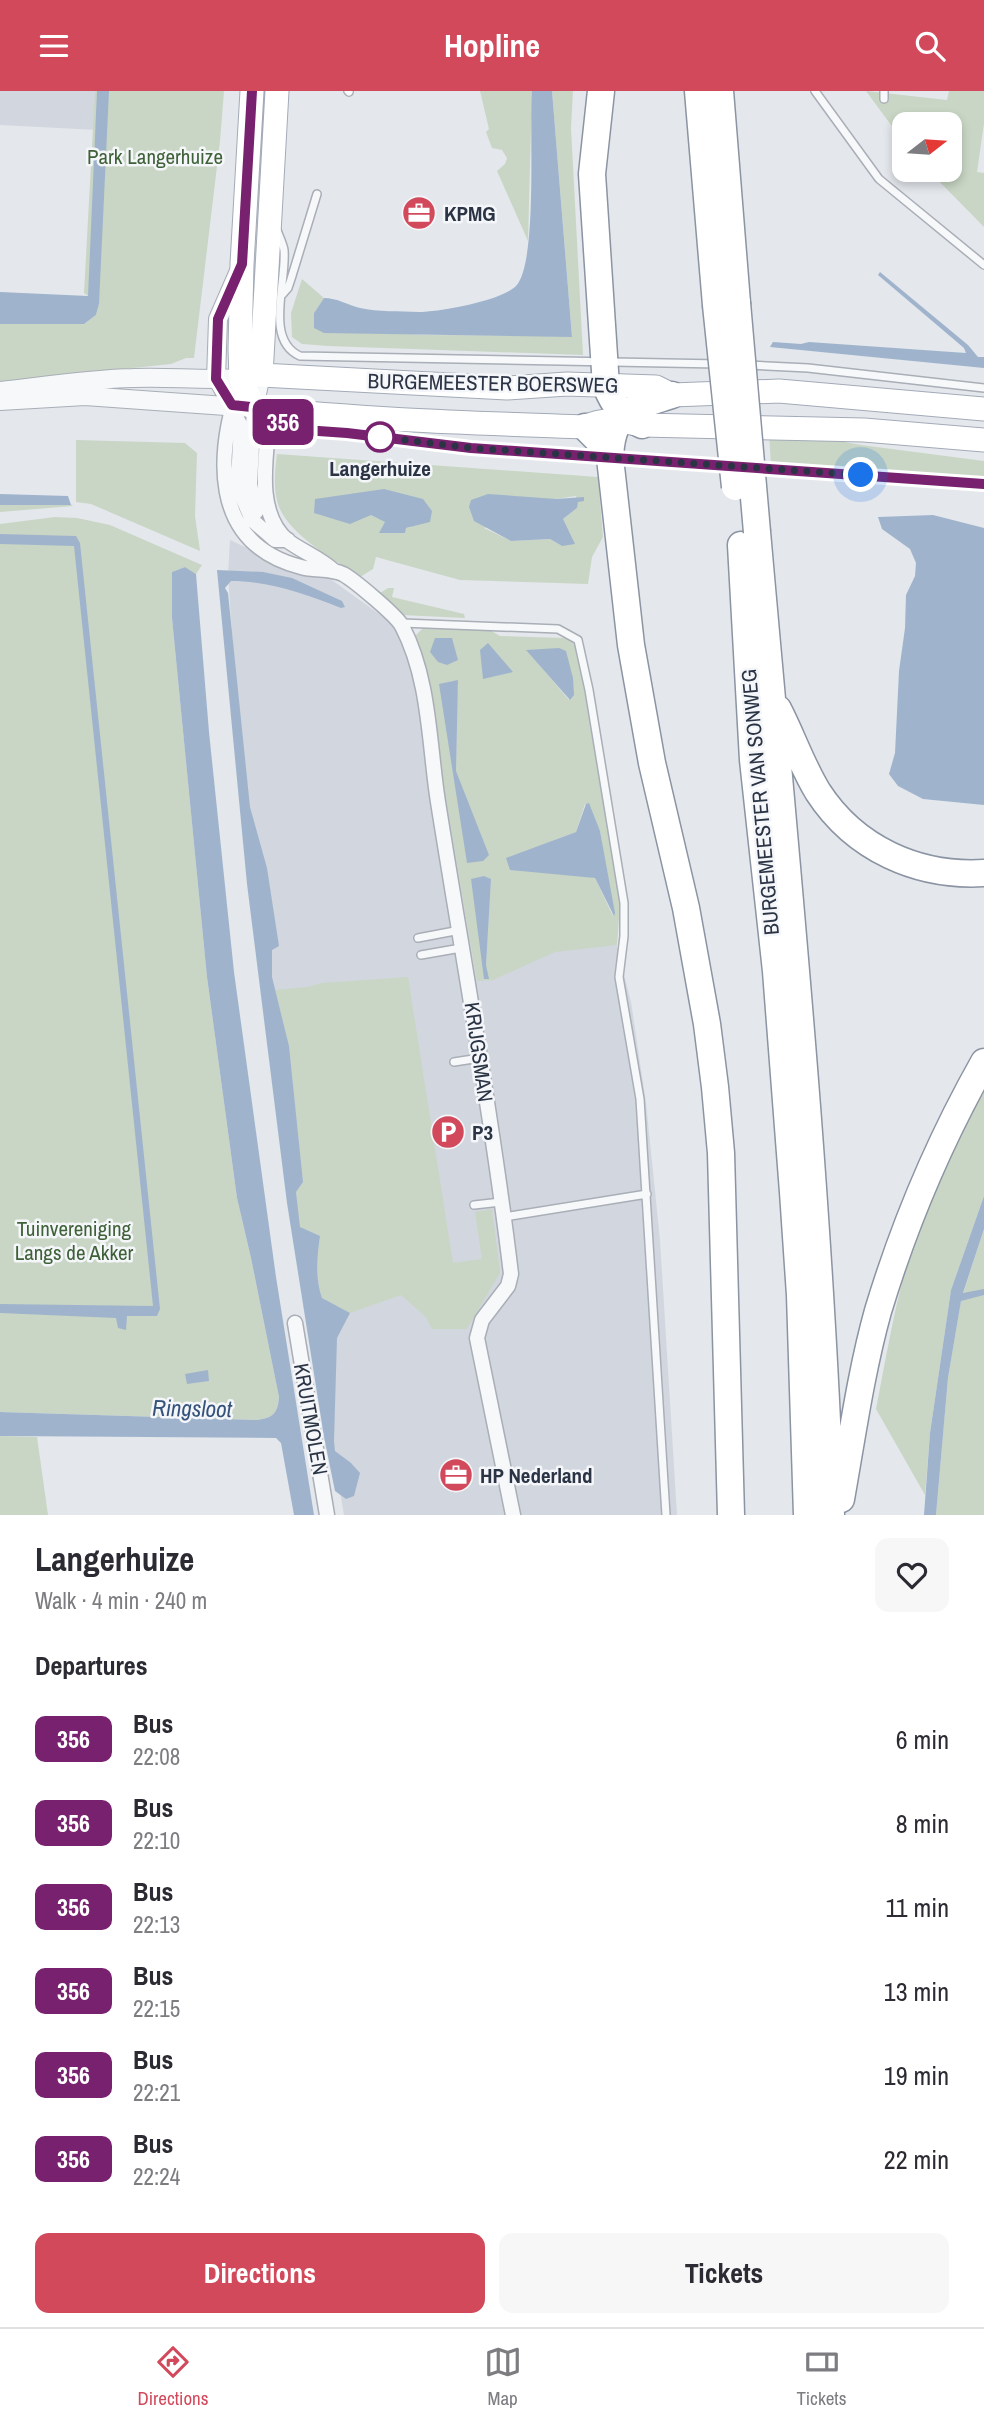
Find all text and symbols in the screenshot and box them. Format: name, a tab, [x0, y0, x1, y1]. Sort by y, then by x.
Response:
text: Hopline	[444, 24, 540, 67]
icon: menu	[35, 27, 73, 65]
icon: search	[911, 27, 949, 65]
north arrow	[892, 112, 962, 182]
map controls	[892, 112, 962, 182]
park label: Park Langerhuize	[87, 142, 223, 171]
office icon: KPMG	[400, 194, 438, 232]
place label: KPMG	[444, 199, 496, 228]
street label: BURGEMEESTER BOERSWEG	[367, 366, 619, 400]
line badge: 356	[243, 399, 323, 445]
text: 356	[267, 406, 299, 438]
marker: Langerhuize	[365, 422, 395, 452]
place label: Langerhuize	[329, 454, 431, 483]
your location	[843, 457, 878, 492]
street label: BURGEMEESTER VAN SONWEG	[734, 668, 786, 936]
street label: KRIJGSMAN	[458, 1000, 500, 1104]
parking icon: P3	[429, 1113, 467, 1151]
place label: P3	[472, 1118, 493, 1147]
park label: Tuinvereniging Langs de Akker	[15, 1214, 134, 1267]
street label: KRUITMOLEN	[287, 1361, 335, 1477]
water label: Ringsloot	[152, 1392, 233, 1424]
office icon: HP Nederland	[437, 1456, 475, 1494]
place label: HP Nederland	[480, 1461, 593, 1490]
text: Langerhuize	[35, 1537, 194, 1581]
button: heart	[875, 1538, 949, 1612]
text: Walk · 4 min · 240 m	[35, 1585, 207, 1616]
text: Departures	[35, 1648, 148, 1683]
text: Bus	[133, 1706, 173, 1741]
text: 6 min	[896, 1722, 949, 1757]
text: 356	[57, 1723, 90, 1755]
text: 22:08	[133, 1741, 180, 1772]
text: Bus	[133, 1790, 173, 1825]
text: 8 min	[896, 1806, 949, 1841]
text: 356	[57, 1807, 90, 1839]
text: 22:10	[133, 1825, 180, 1856]
text: Bus	[133, 1874, 173, 1909]
text: 11 min	[885, 1890, 949, 1925]
text: 356	[57, 1891, 90, 1923]
text: 22:13	[133, 1909, 180, 1940]
text: Bus	[133, 1958, 173, 1993]
text: 13 min	[884, 1974, 949, 2009]
text: 356	[57, 1975, 90, 2007]
text: 22:15	[133, 1993, 180, 2024]
text: Bus	[133, 2042, 173, 2077]
text: 19 min	[884, 2058, 949, 2093]
text: 356	[57, 2059, 90, 2091]
text: 22:21	[133, 2077, 180, 2108]
text: Bus	[133, 2126, 173, 2161]
text: 22 min	[884, 2142, 949, 2177]
text: 356	[57, 2143, 90, 2175]
text: 22:24	[133, 2161, 180, 2192]
button: Directions	[35, 2233, 485, 2313]
button: Tickets	[499, 2233, 949, 2313]
tab: Directions	[138, 2343, 209, 2411]
tab: Map	[484, 2343, 522, 2411]
tab: Tickets	[797, 2343, 846, 2411]

